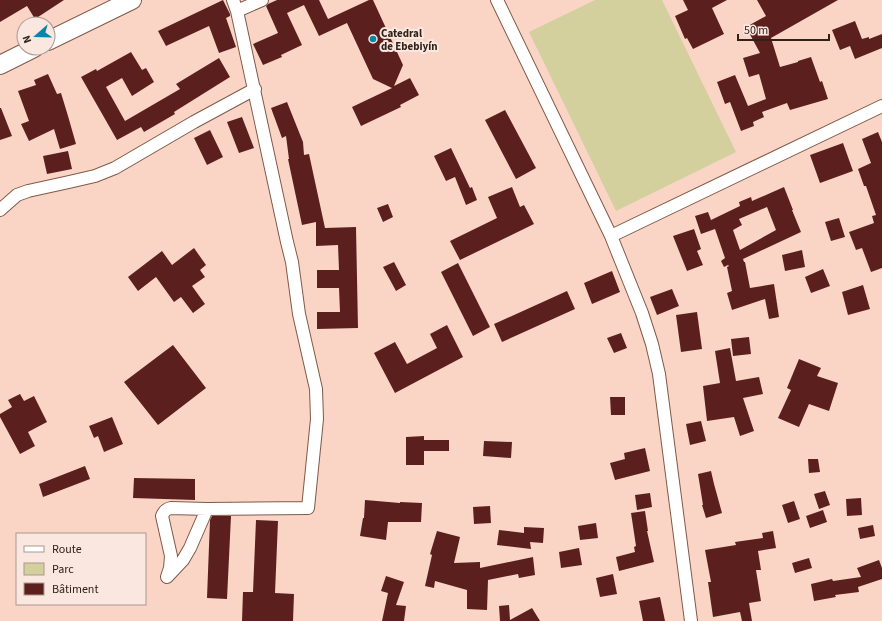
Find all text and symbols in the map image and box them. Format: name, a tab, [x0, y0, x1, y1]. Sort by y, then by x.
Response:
north arrow	[16, 16, 56, 56]
scale bar	[738, 16, 829, 42]
text: 50 m	[744, 22, 768, 39]
place label: Catedral de Ebebiyín	[381, 26, 438, 54]
text: N	[19, 33, 35, 45]
marker: Catedral de Ebebiyín	[368, 34, 378, 44]
legend	[16, 533, 146, 605]
text: Route	[52, 541, 82, 558]
text: Parc	[52, 561, 74, 578]
text: Bâtiment	[52, 581, 98, 598]

